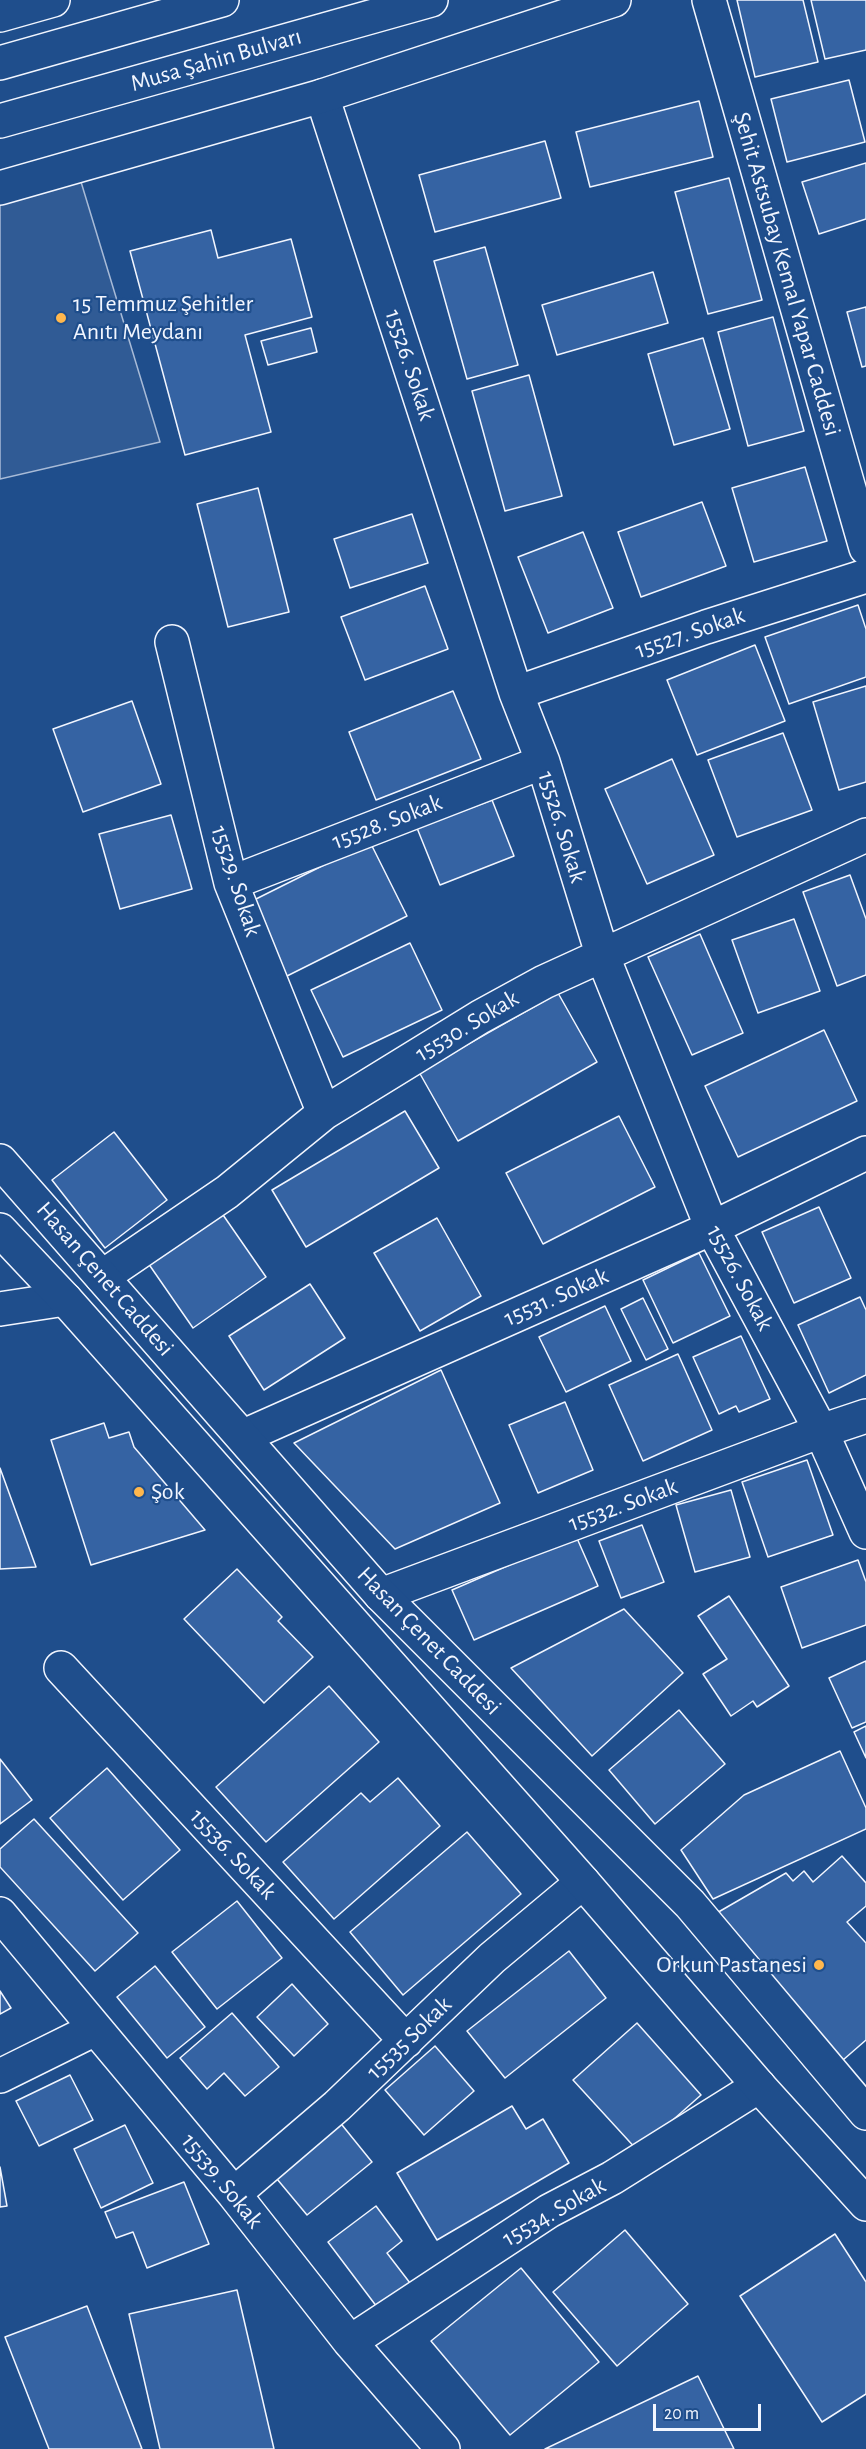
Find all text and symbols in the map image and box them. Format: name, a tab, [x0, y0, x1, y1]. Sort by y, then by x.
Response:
street label: Musa Şahin Bulvarı	[127, 22, 305, 98]
street label: Şehit Astsubay Kemal Yapar Caddesi	[727, 109, 847, 439]
place label: 15 Temmuz Şehitler Anıtı Meydanı	[73, 290, 253, 346]
street label: 15526. Sokak	[379, 306, 441, 424]
marker: 15 Temmuz Şehitler Anıtı Meydanı	[54, 311, 68, 325]
street label: 15527. Sokak	[631, 601, 749, 665]
street label: 15526. Sokak	[531, 768, 593, 886]
street label: 15528. Sokak	[328, 788, 446, 856]
street label: 15529. Sokak	[205, 822, 267, 940]
street label: 15530. Sokak	[410, 984, 524, 1068]
street label: Hasan Çenet Caddesi	[30, 1196, 180, 1362]
street label: 15526. Sokak	[700, 1220, 780, 1336]
street label: 15531. Sokak	[499, 1261, 613, 1333]
street label: 15532. Sokak	[565, 1472, 681, 1538]
place label: Şok	[151, 1478, 185, 1506]
marker: Şok	[132, 1485, 146, 1499]
street label: Hasan Çenet Caddesi	[351, 1561, 507, 1721]
street label: 15536. Sokak	[184, 1802, 282, 1906]
place label: Orkun Pastanesi	[656, 1951, 807, 1979]
marker: Orkun Pastanesi	[812, 1958, 826, 1972]
street label: 15535 Sokak	[360, 1990, 458, 2086]
street label: 15539. Sokak	[175, 2128, 269, 2234]
street label: 15534. Sokak	[497, 2171, 611, 2253]
scale bar	[656, 2392, 764, 2430]
text: 20 m	[664, 2405, 699, 2423]

